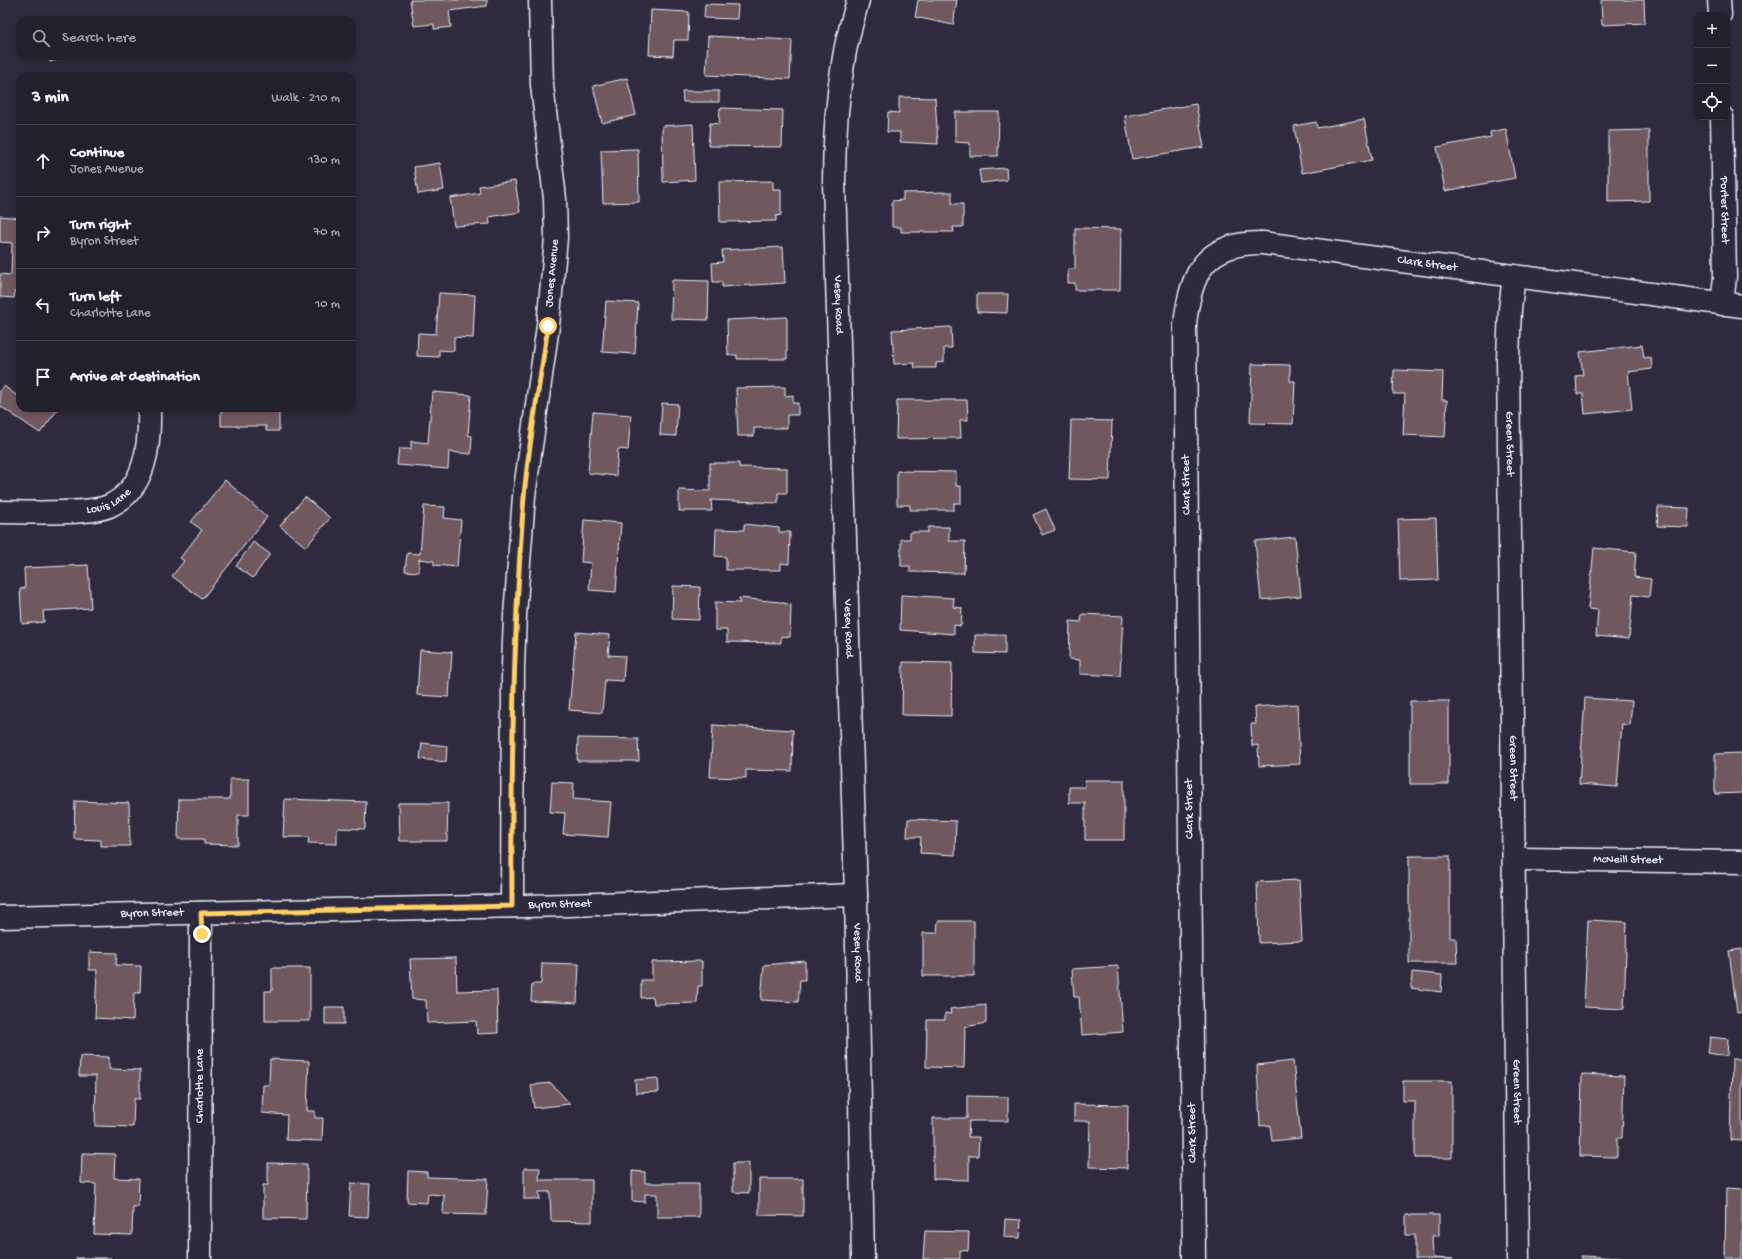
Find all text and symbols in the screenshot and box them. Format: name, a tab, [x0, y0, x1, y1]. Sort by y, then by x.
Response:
map controls	[1694, 12, 1730, 120]
button: +	[1694, 12, 1730, 48]
search box	[16, 16, 356, 60]
icon: search	[30, 27, 52, 49]
text: Search here	[62, 29, 136, 47]
button: −	[1694, 48, 1730, 84]
button: locate	[1694, 84, 1730, 120]
text: 3 min	[32, 88, 69, 108]
text: Walk · 210 m	[272, 91, 340, 106]
text: Continue	[70, 144, 124, 162]
icon: ahead	[32, 150, 54, 172]
text: 130 m	[308, 153, 340, 168]
text: Jones Avenue	[70, 162, 143, 177]
street label: Porter Street	[1716, 175, 1731, 245]
text: Turn right	[70, 216, 130, 234]
icon: right	[32, 222, 54, 244]
text: 70 m	[314, 225, 340, 240]
text: Byron Street	[70, 234, 138, 249]
street label: Jones Avenue	[543, 238, 563, 308]
street label: Clark Street	[1396, 254, 1459, 276]
street label: Vesey Road	[830, 274, 846, 335]
text: Turn left	[70, 288, 121, 306]
icon: left	[32, 294, 54, 316]
text: 10 m	[315, 297, 340, 312]
text: Charlotte Lane	[70, 306, 151, 321]
route start	[539, 317, 557, 335]
icon: arrive	[32, 366, 54, 388]
text: Arrive at destination	[70, 368, 200, 386]
street label: Green Street	[1502, 411, 1516, 477]
street label: Clark Street	[1179, 454, 1195, 515]
street label: Louis Lane	[86, 485, 135, 518]
street label: Vesey Road	[840, 598, 856, 659]
street label: Green Street	[1505, 735, 1520, 801]
street label: Clark Street	[1182, 778, 1198, 839]
street label: McNeill Street	[1593, 853, 1664, 868]
street label: Byron Street	[527, 897, 593, 913]
street label: Byron Street	[119, 906, 185, 921]
street label: Vesey Road	[850, 922, 865, 983]
route end	[193, 925, 211, 943]
street label: Charlotte Lane	[193, 1048, 208, 1123]
street label: Green Street	[1509, 1059, 1524, 1125]
street label: Clark Street	[1185, 1102, 1201, 1163]

